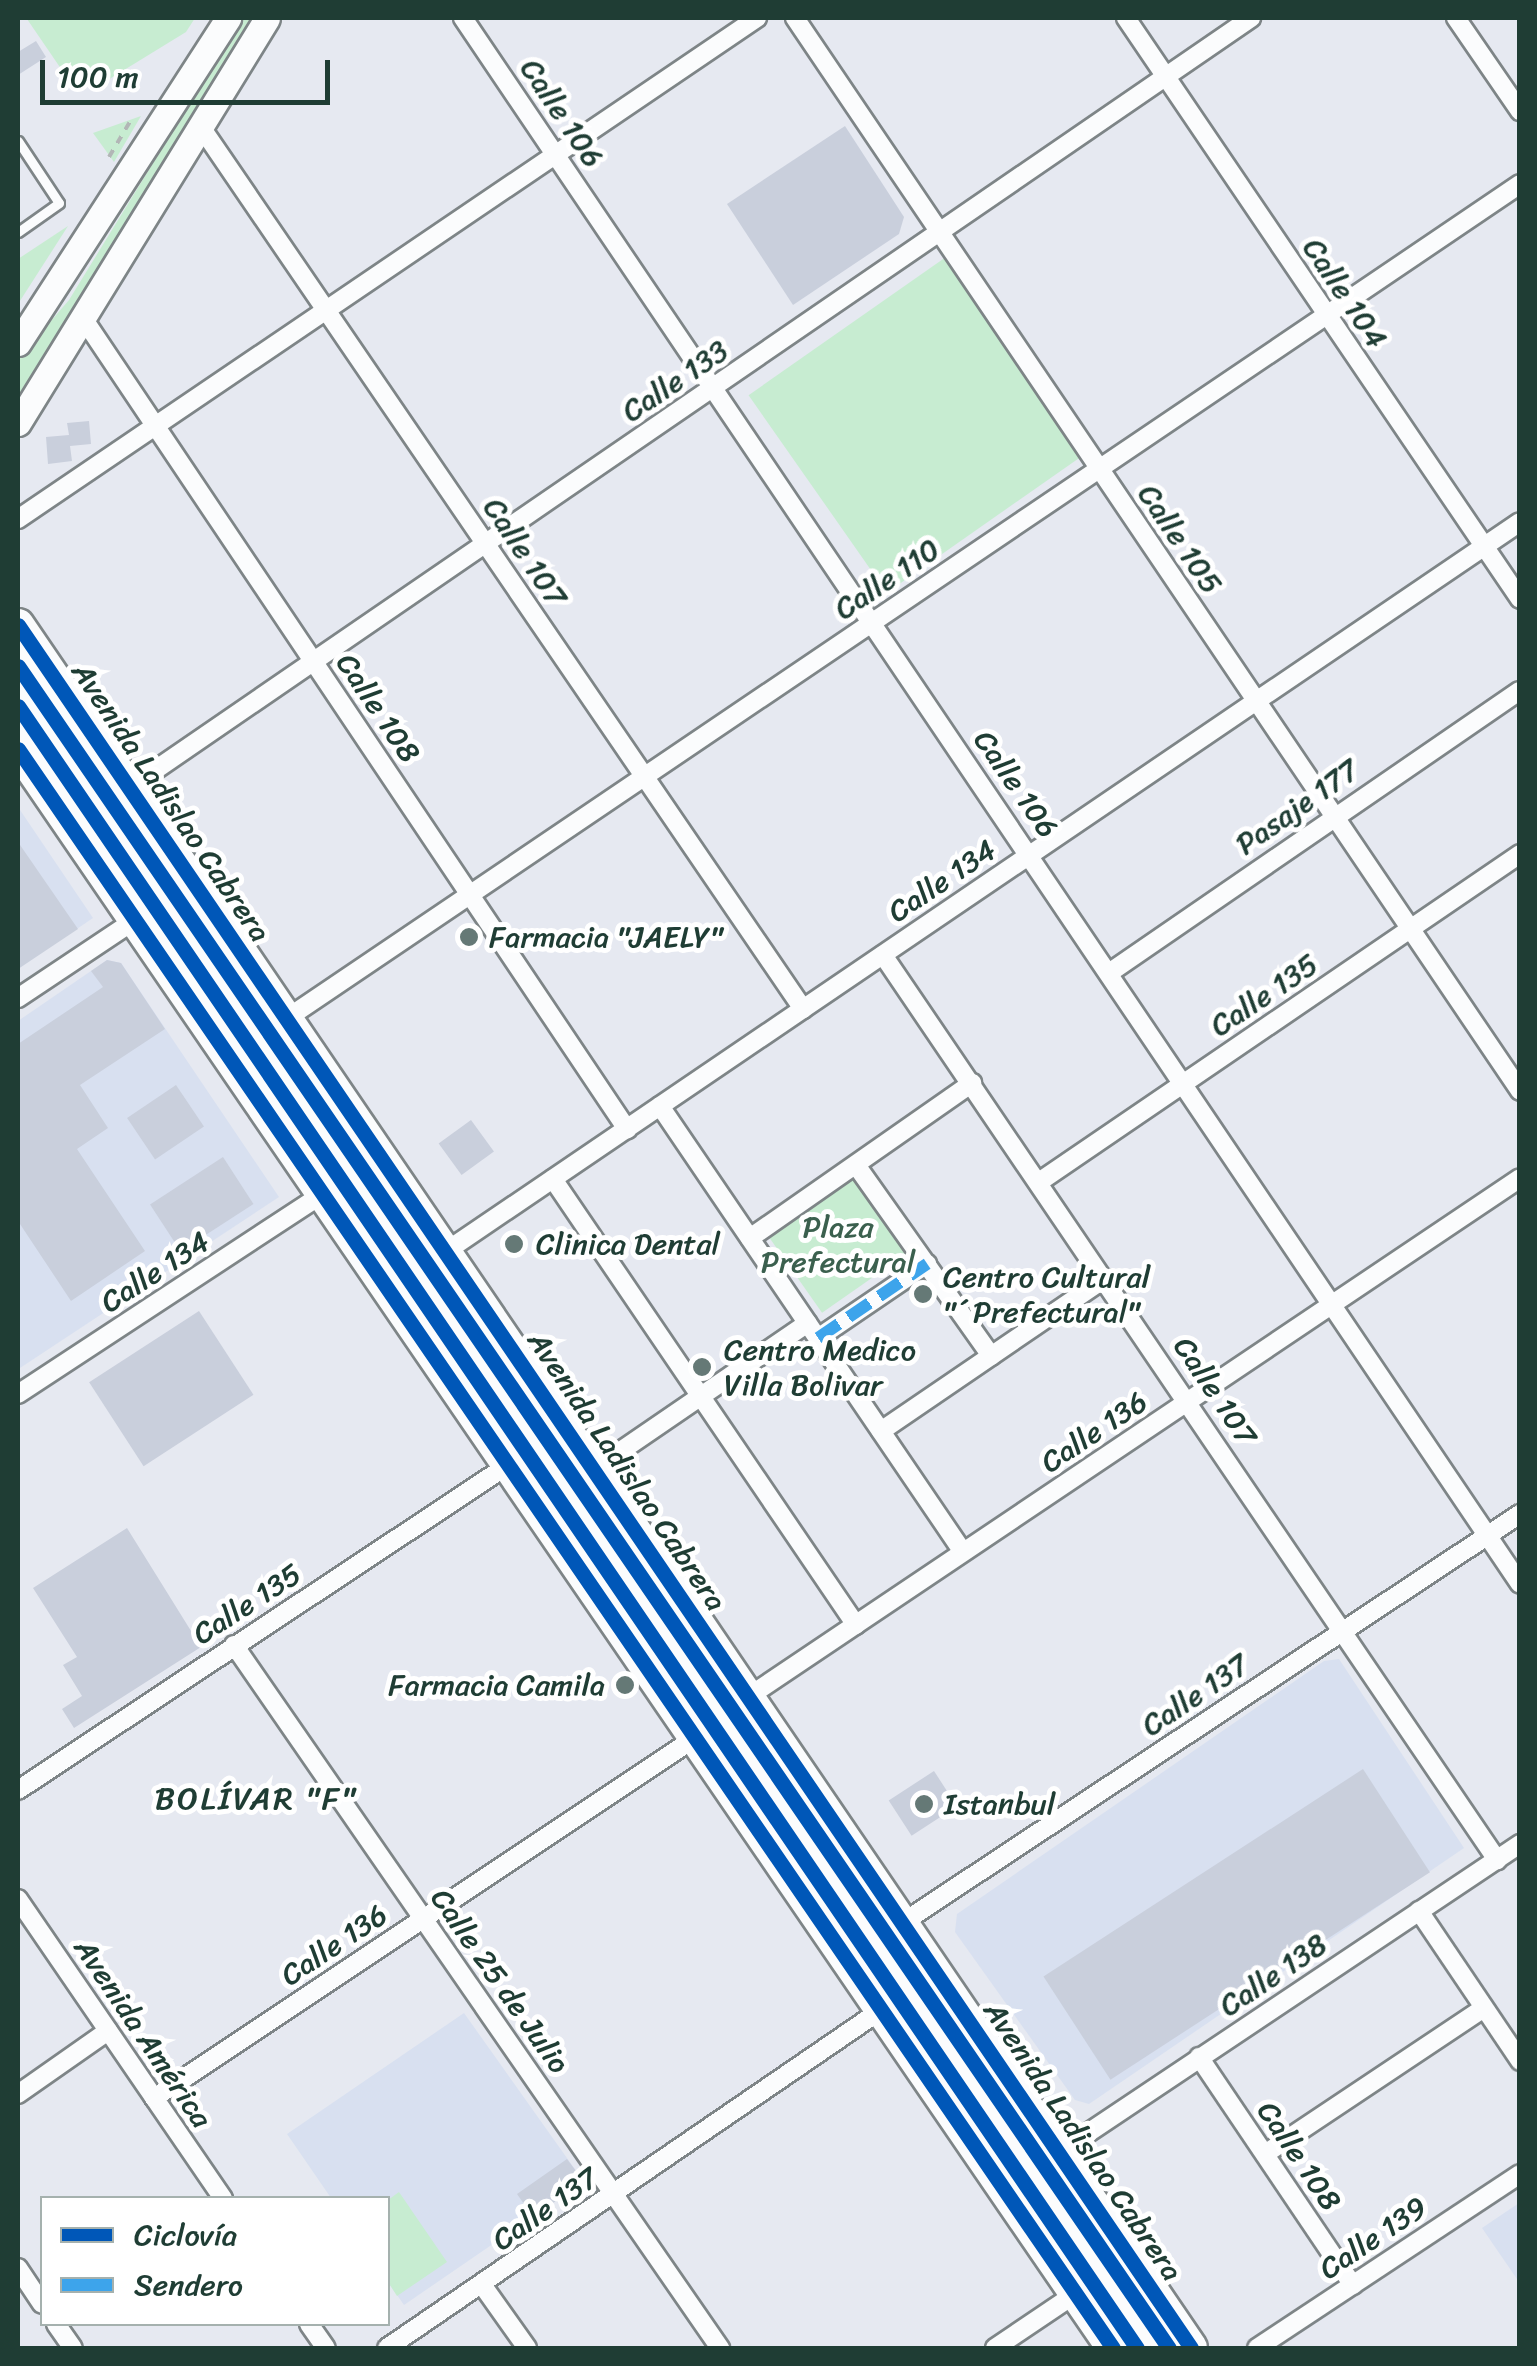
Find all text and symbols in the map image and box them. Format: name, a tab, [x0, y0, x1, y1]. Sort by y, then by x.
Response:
scale bar	[45, 40, 335, 102]
text: 100 m	[57, 50, 139, 104]
street label: Calle 106	[513, 52, 611, 174]
street label: Calle 104	[1295, 231, 1395, 355]
street label: Calle 133	[615, 333, 735, 429]
street label: Calle 105	[1130, 477, 1230, 601]
street label: Calle 107	[476, 491, 574, 613]
street label: Calle 110	[828, 531, 946, 627]
street label: Calle 108	[328, 647, 428, 769]
street label: Avenida Ladislao Cabrera	[64, 655, 278, 949]
street label: Calle 106	[966, 723, 1066, 845]
street label: Pasaje 177	[1229, 752, 1365, 862]
street label: Calle 134	[881, 832, 1003, 930]
place label: Farmacia "JAELY"	[489, 919, 723, 955]
marker: Farmacia "JAELY"	[458, 926, 480, 948]
street label: Calle 135	[1203, 946, 1325, 1044]
park label: Plaza Prefectural	[761, 1209, 915, 1280]
street label: Calle 134	[94, 1224, 216, 1320]
place label: Clinica Dental	[536, 1226, 720, 1262]
marker: Clinica Dental	[501, 1231, 527, 1257]
place label: Centro Cultural "´Prefectural"	[943, 1259, 1150, 1330]
marker: Centro Cultural "´Prefectural"	[912, 1283, 934, 1305]
street label: Avenida Ladislao Cabrera	[520, 1324, 734, 1618]
street label: Calle 107	[1166, 1330, 1264, 1452]
place label: Centro Medico Villa Bolivar	[724, 1332, 917, 1402]
marker: Centro Medico Villa Bolivar	[689, 1354, 715, 1380]
street label: Calle 136	[1034, 1383, 1154, 1481]
street label: Calle 135	[186, 1556, 308, 1652]
street label: Calle 137	[1135, 1646, 1255, 1744]
place label: Farmacia Camila	[388, 1667, 605, 1703]
marker: Farmacia Camila	[614, 1674, 636, 1696]
district label: BOLÍVAR "F"	[152, 1780, 360, 1818]
place label: Istanbul	[944, 1786, 1055, 1822]
marker: Istanbul	[913, 1793, 935, 1815]
street label: Calle 25 de Julio	[423, 1881, 577, 2081]
street label: Calle 136	[274, 1896, 394, 1994]
street label: Calle 138	[1213, 1926, 1333, 2024]
street label: Avenida América	[66, 1931, 220, 2135]
street label: Avenida Ladislao Cabrera	[976, 1994, 1190, 2288]
street label: Calle 108	[1249, 2095, 1349, 2217]
street label: Calle 137	[485, 2160, 605, 2258]
street label: Calle 139	[1312, 2189, 1434, 2287]
legend	[40, 2196, 390, 2326]
text: Ciclovía	[134, 2208, 237, 2262]
text: Sendero	[134, 2258, 243, 2312]

